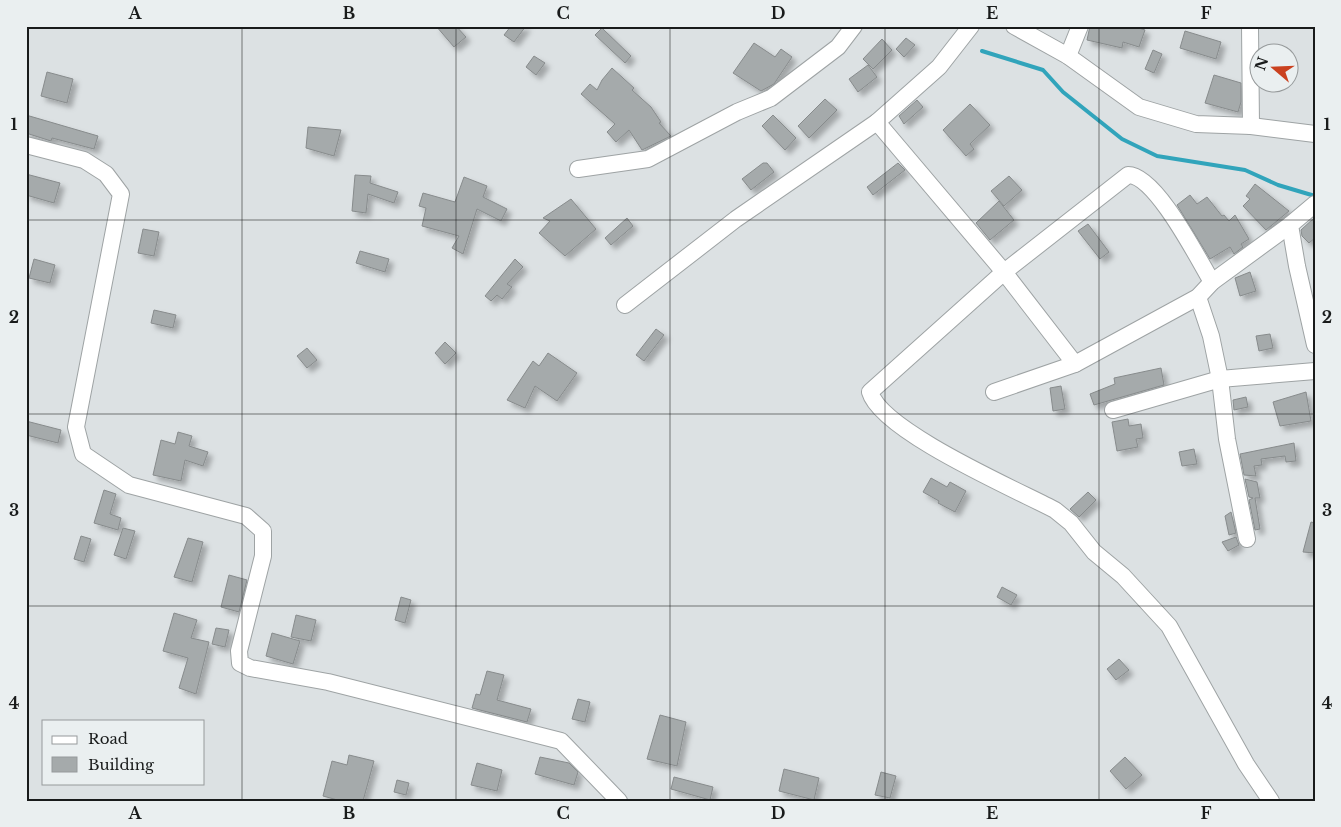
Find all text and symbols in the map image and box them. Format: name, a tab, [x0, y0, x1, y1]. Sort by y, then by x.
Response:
text: A	[128, 3, 143, 23]
text: B	[343, 3, 356, 23]
text: C	[556, 3, 570, 23]
text: D	[771, 3, 785, 23]
text: E	[986, 3, 998, 23]
text: F	[1200, 3, 1212, 23]
north arrow	[1248, 42, 1298, 92]
text: N	[1251, 55, 1272, 73]
text: 1	[11, 114, 18, 134]
text: 1	[1324, 114, 1331, 134]
text: 2	[9, 307, 19, 327]
text: 2	[1322, 307, 1332, 327]
text: 3	[9, 500, 19, 520]
text: 3	[1322, 500, 1332, 520]
text: 4	[9, 693, 19, 713]
text: 4	[1322, 693, 1332, 713]
legend	[42, 720, 205, 784]
text: Road	[88, 729, 128, 748]
text: Building	[88, 755, 155, 774]
text: A	[128, 803, 143, 823]
text: B	[343, 803, 356, 823]
text: C	[556, 803, 570, 823]
text: D	[771, 803, 785, 823]
text: E	[986, 803, 998, 823]
text: F	[1200, 803, 1212, 823]

